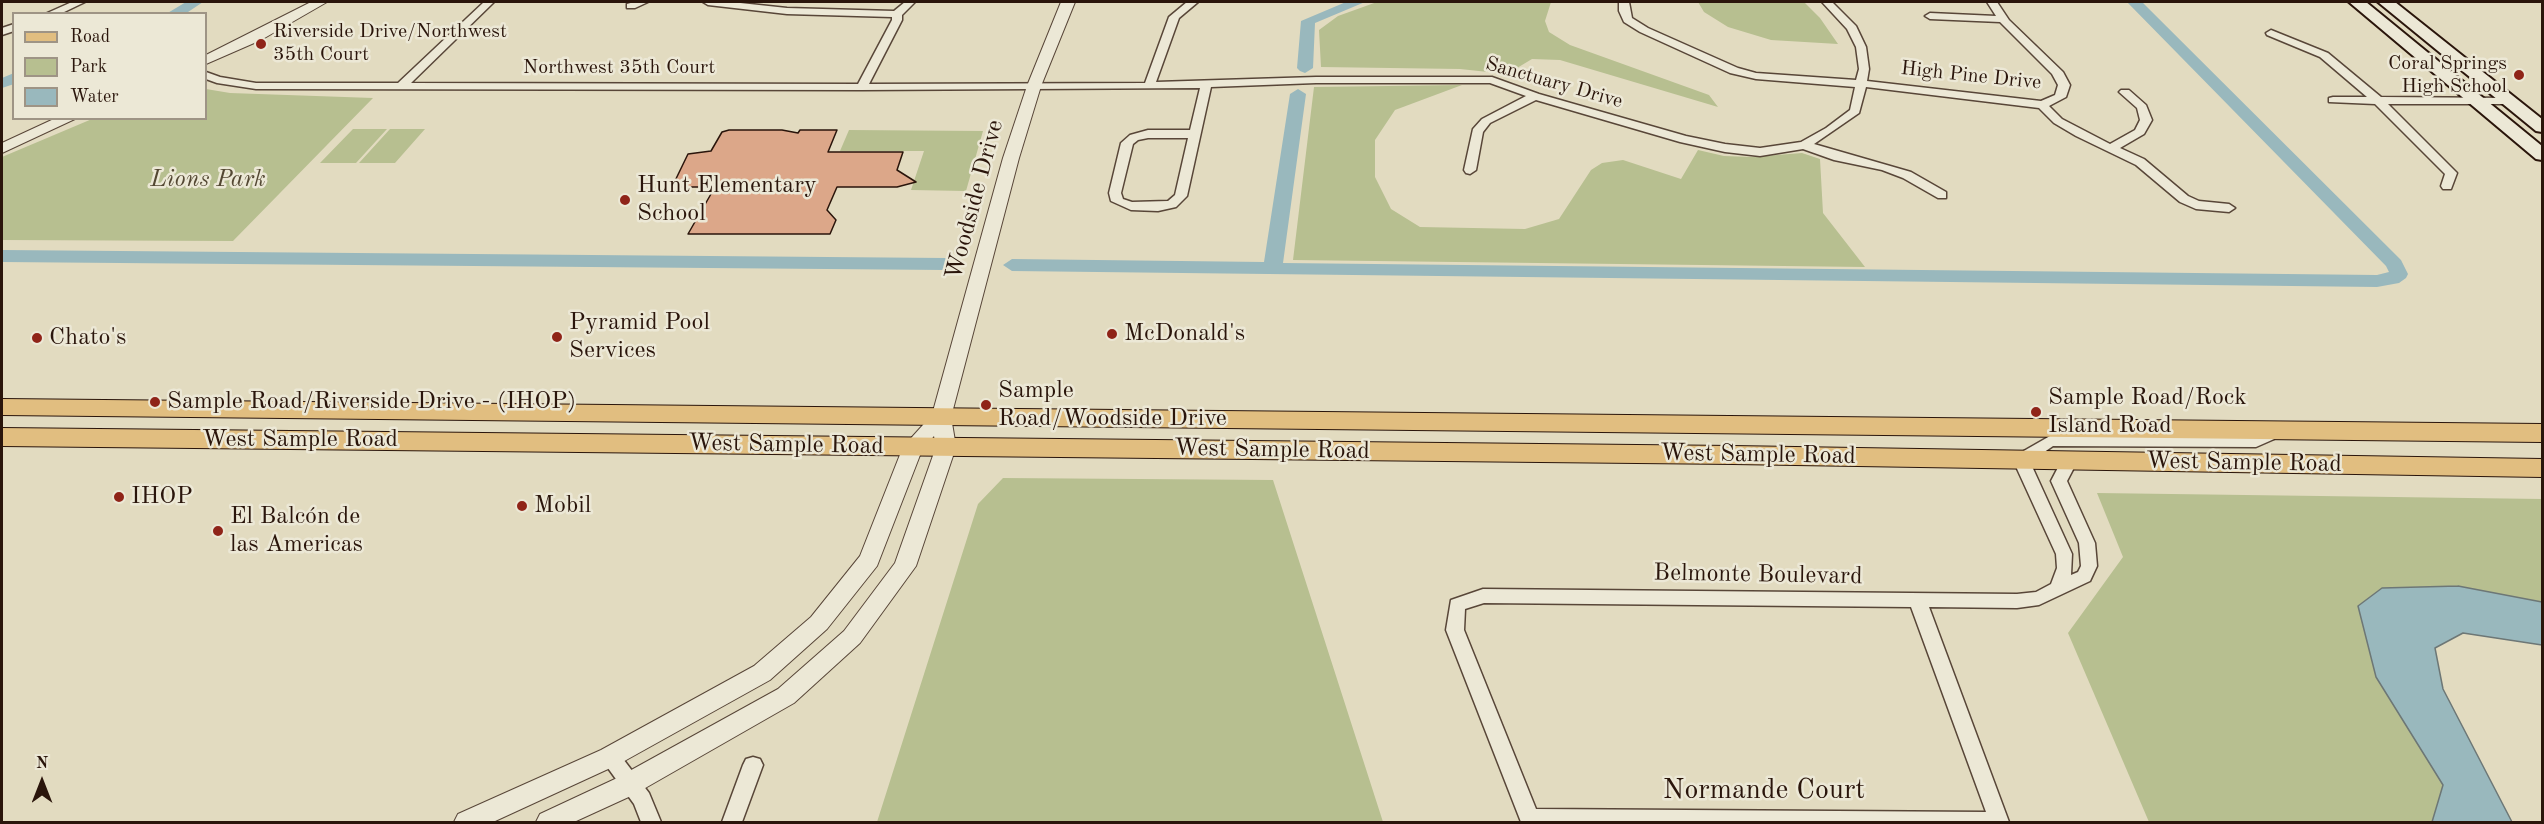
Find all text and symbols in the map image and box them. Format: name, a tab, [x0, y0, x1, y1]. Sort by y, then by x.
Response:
legend	[12, 12, 207, 120]
place label: Riverside Drive/Northwest 35th Court	[273, 20, 507, 67]
text: Road	[70, 28, 110, 46]
marker: Riverside Drive/Northwest 35th Court	[254, 37, 268, 51]
street label: Sanctuary Drive	[1483, 52, 1625, 114]
place label: Coral Springs High School	[2388, 52, 2507, 99]
street label: Northwest 35th Court	[523, 56, 715, 80]
street label: High Pine Drive	[1900, 57, 2042, 95]
text: Park	[70, 58, 107, 76]
marker: Coral Springs High School	[2512, 68, 2526, 82]
text: Water	[70, 88, 119, 106]
street label: Woodside Drive	[940, 117, 1010, 283]
park label: Lions Park	[150, 166, 266, 194]
place label: Hunt Elementary School	[637, 172, 817, 228]
marker: Hunt Elementary School	[618, 193, 632, 207]
place label: Pyramid Pool Services	[569, 309, 710, 365]
place label: McDonald's	[1124, 320, 1245, 348]
place label: Chato's	[49, 324, 126, 352]
marker: McDonald's	[1105, 327, 1119, 341]
marker: Pyramid Pool Services	[550, 330, 564, 344]
marker: Chato's	[30, 331, 44, 345]
place label: Sample Road/Woodside Drive	[998, 377, 1227, 433]
place label: Sample Road/Rock Island Road	[2048, 384, 2247, 440]
place label: Sample Road/Riverside Drive - (IHOP)	[167, 388, 576, 416]
marker: Sample Road/Riverside Drive - (IHOP)	[148, 395, 162, 409]
marker: Sample Road/Woodside Drive	[979, 398, 993, 412]
marker: Sample Road/Rock Island Road	[2029, 405, 2043, 419]
street label: West Sample Road	[202, 426, 398, 454]
street label: West Sample Road	[688, 429, 884, 461]
street label: West Sample Road	[1174, 434, 1370, 466]
street label: West Sample Road	[1660, 439, 1856, 471]
street label: West Sample Road	[2146, 447, 2342, 479]
place label: IHOP	[131, 483, 192, 511]
marker: IHOP	[112, 490, 126, 504]
place label: Mobil	[534, 492, 591, 520]
marker: Mobil	[515, 499, 529, 513]
place label: El Balcón de las Americas	[230, 503, 363, 559]
marker: El Balcón de las Americas	[211, 524, 225, 538]
street label: Belmonte Boulevard	[1653, 559, 1863, 591]
north arrow	[12, 752, 72, 812]
text: N	[36, 756, 48, 772]
street label: Normande Court	[1663, 774, 1865, 808]

